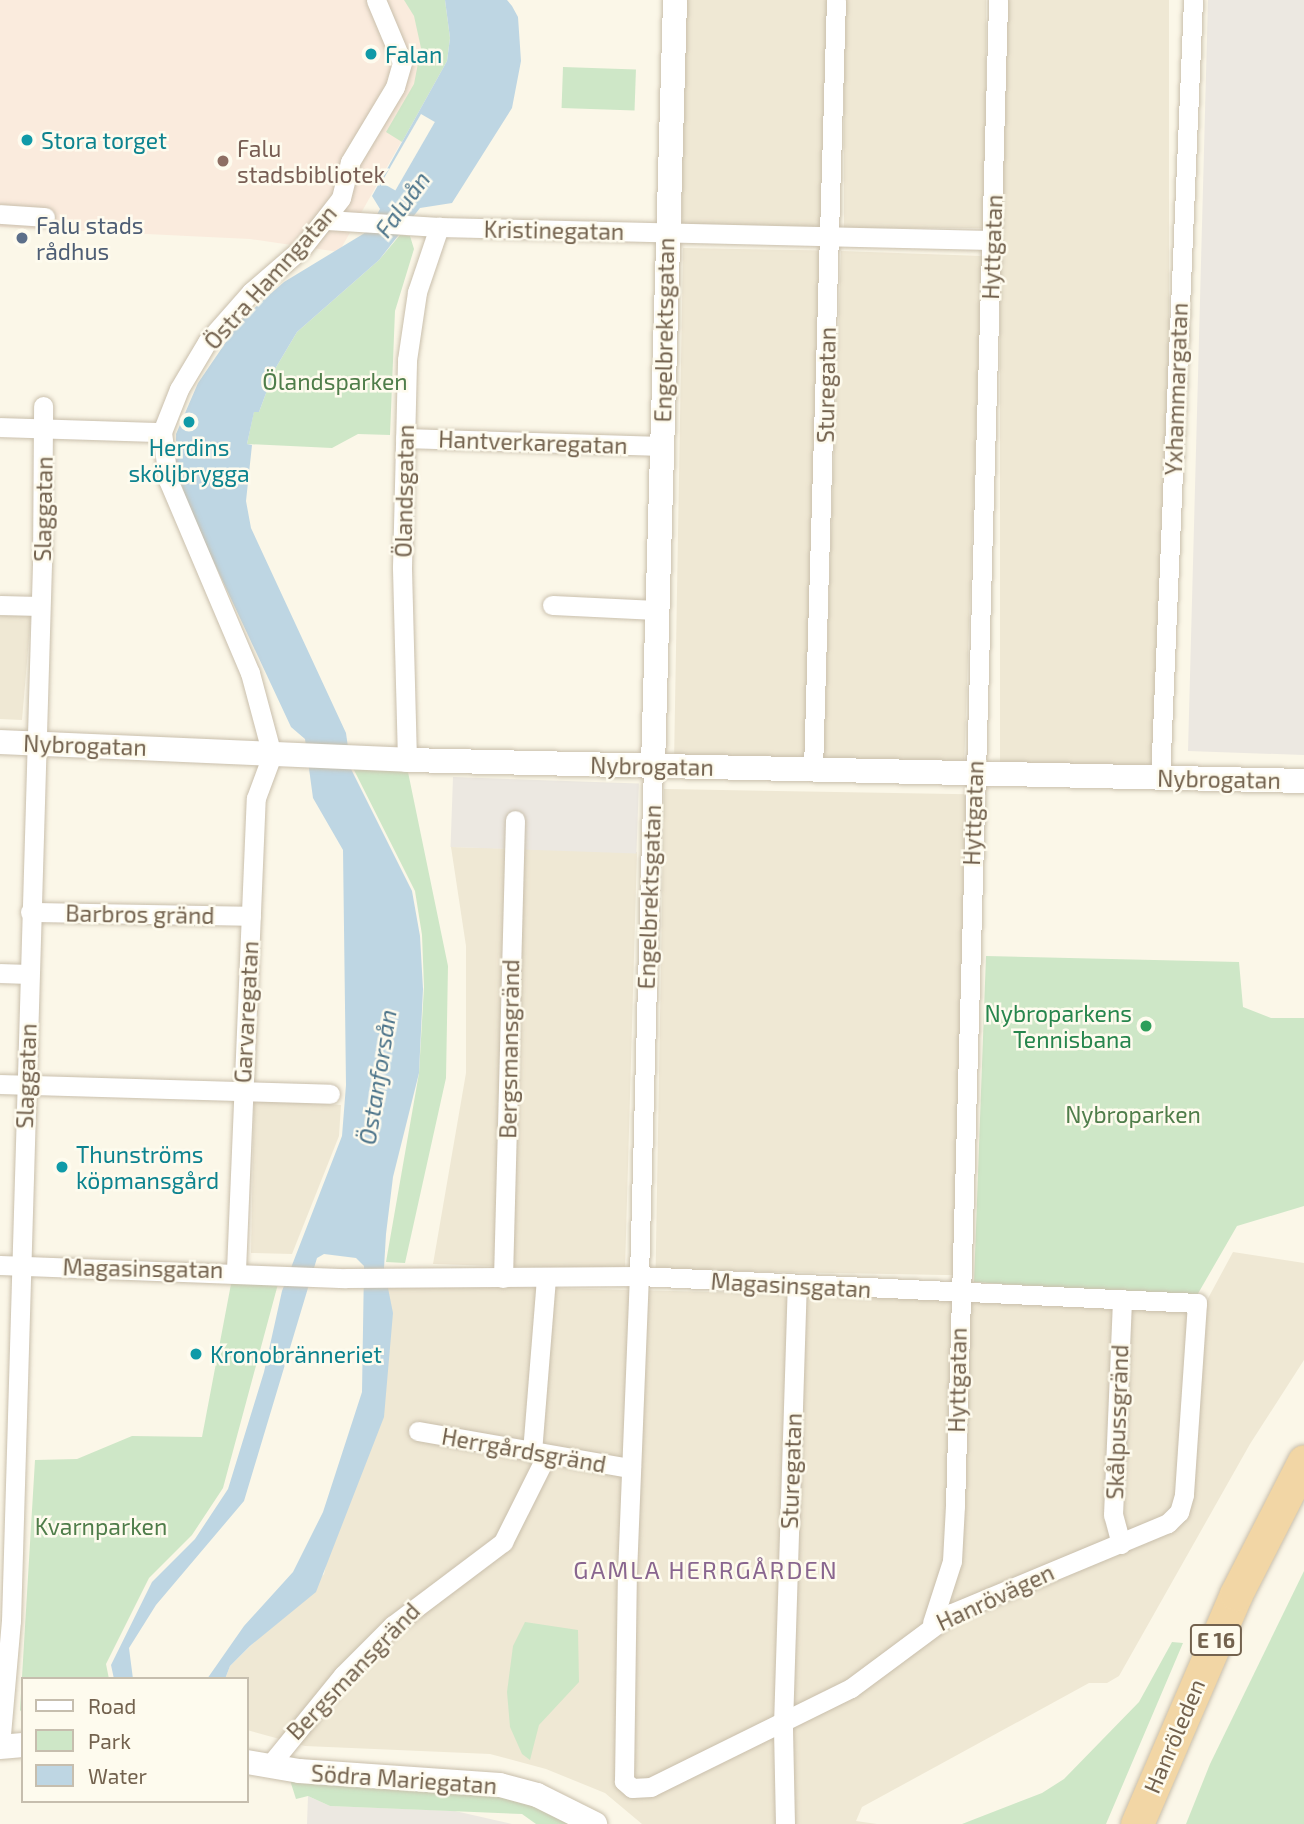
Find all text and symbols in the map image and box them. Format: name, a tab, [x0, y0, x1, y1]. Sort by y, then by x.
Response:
place label: Falan	[385, 40, 442, 68]
marker: Falan	[363, 46, 379, 62]
place label: Stora torget	[41, 126, 167, 154]
marker: Stora torget	[19, 132, 35, 148]
place label: Falu stadsbibliotek	[237, 134, 385, 188]
marker: Falu stadsbibliotek	[215, 153, 231, 169]
water label: Faluån	[368, 165, 436, 243]
street label: Hyttgatan	[976, 194, 1008, 300]
street label: Östra Hamngatan	[198, 199, 342, 355]
place label: Falu stads rådhus	[36, 211, 144, 265]
street label: Kristinegatan	[484, 215, 624, 245]
marker: Falu stads rådhus	[14, 230, 30, 246]
street label: Engelbrektsgatan	[649, 237, 679, 423]
street label: Yxhammargatan	[1159, 302, 1193, 476]
street label: Sturegatan	[811, 327, 841, 443]
park label: Ölandsparken	[262, 367, 408, 395]
marker: Herdins sköljbrygga	[181, 414, 197, 430]
street label: Ölandsgatan	[389, 424, 419, 558]
street label: Hantverkaregatan	[438, 425, 628, 459]
place label: Herdins sköljbrygga	[128, 433, 250, 487]
street label: Slaggatan	[28, 456, 58, 562]
street label: Nybrogatan	[23, 729, 147, 761]
street label: Nybrogatan	[590, 751, 714, 781]
street label: Hyttgatan	[957, 760, 989, 866]
street label: Nybrogatan	[1157, 764, 1281, 794]
street label: Engelbrektsgatan	[632, 804, 666, 990]
street label: Barbros gränd	[65, 899, 215, 929]
street label: Garvaregatan	[228, 940, 264, 1084]
street label: Bergsmansgränd	[494, 959, 524, 1139]
place label: Nybroparkens Tennisbana	[985, 999, 1132, 1053]
water label: Östanforsån	[352, 1007, 402, 1147]
marker: Nybroparkens Tennisbana	[1138, 1018, 1154, 1034]
street label: Slaggatan	[10, 1023, 42, 1129]
park label: Nybroparken	[1065, 1100, 1201, 1128]
place label: Thunströms köpmansgård	[76, 1140, 219, 1194]
marker: Thunströms köpmansgård	[54, 1159, 70, 1175]
street label: Magasinsgatan	[62, 1253, 224, 1283]
street label: Magasinsgatan	[710, 1267, 872, 1303]
street label: Hyttgatan	[942, 1327, 972, 1433]
place label: Kronobränneriet	[210, 1340, 382, 1368]
street label: Skålpussgränd	[1101, 1344, 1133, 1500]
marker: Kronobränneriet	[188, 1346, 204, 1362]
street label: Sturegatan	[775, 1413, 807, 1529]
street label: Herrgårdsgränd	[440, 1422, 608, 1478]
park label: Kvarnparken	[35, 1512, 167, 1540]
district label: GAMLA HERRGÅRDEN	[575, 1556, 837, 1584]
street label: Hanrövägen	[932, 1558, 1058, 1636]
street label: Bergsmansgränd	[281, 1597, 425, 1745]
road number: E 16	[1190, 1622, 1242, 1658]
street label: Hanröleden	[1138, 1675, 1210, 1797]
legend	[21, 1677, 248, 1803]
text: Road	[88, 1693, 136, 1718]
text: Park	[88, 1728, 131, 1753]
street label: Södra Mariegatan	[310, 1759, 498, 1799]
text: Water	[88, 1763, 147, 1788]

